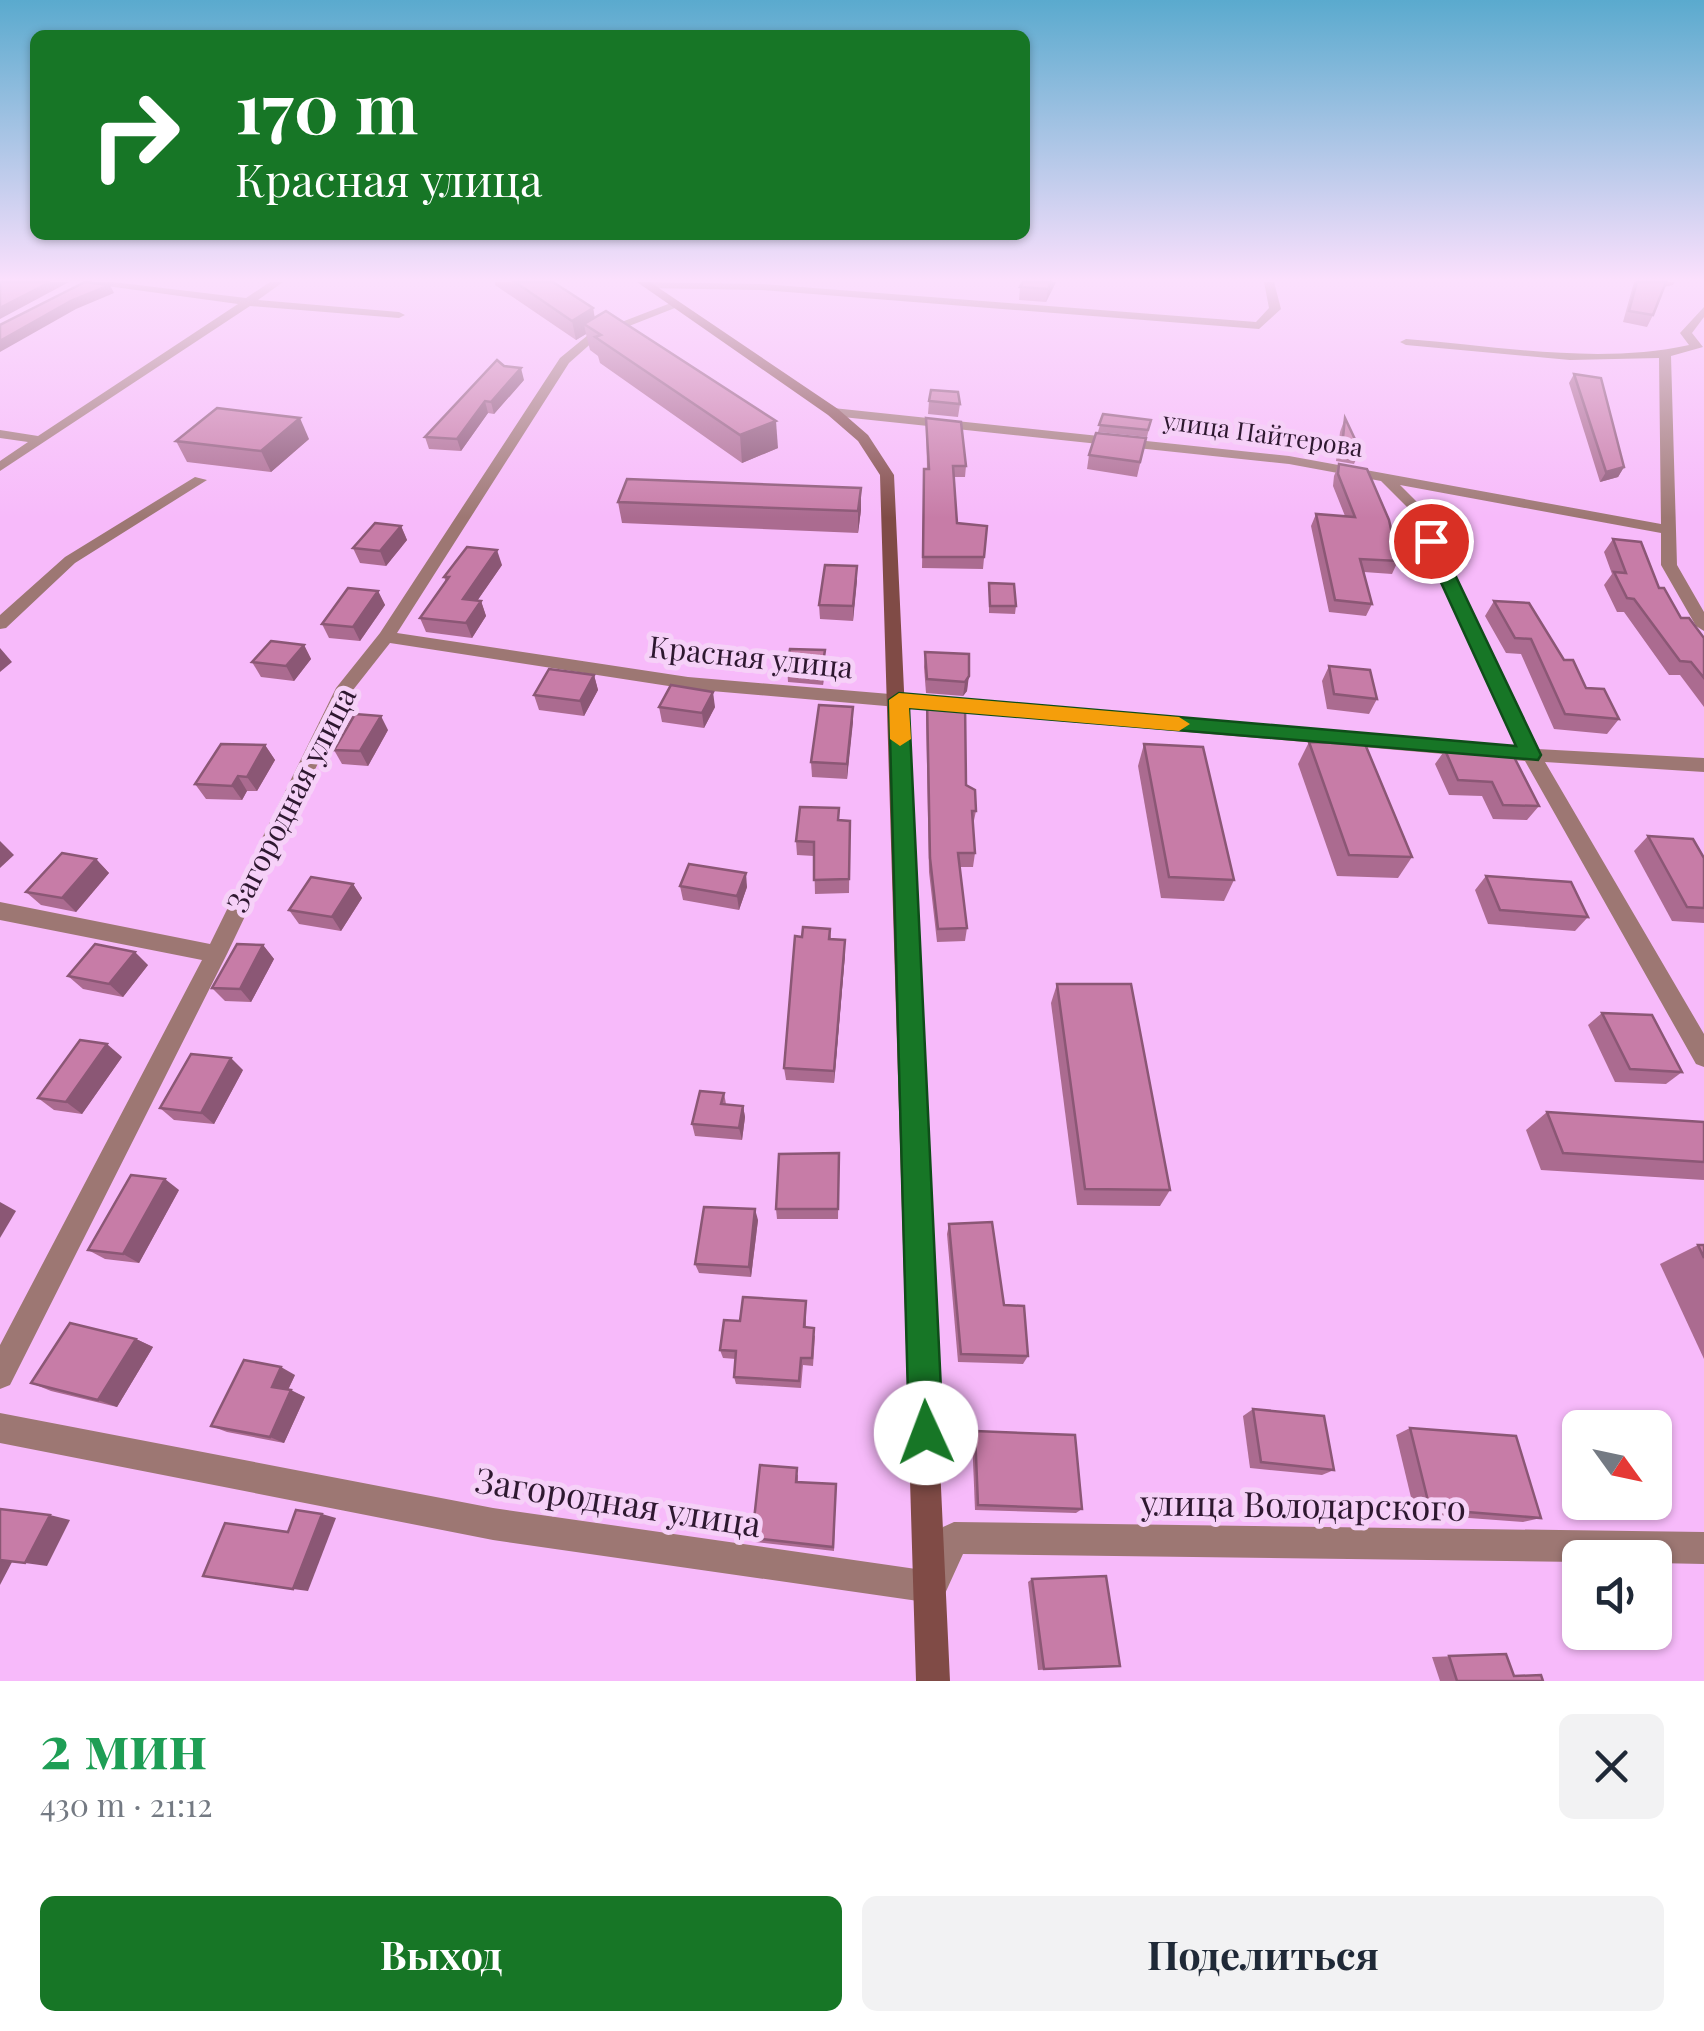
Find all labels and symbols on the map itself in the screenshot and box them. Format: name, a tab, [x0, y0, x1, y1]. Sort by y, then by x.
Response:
street label: улица Пайтерова	[1160, 402, 1366, 463]
pin	[1389, 499, 1474, 584]
street label: Красная улица	[647, 625, 855, 687]
street label: Загородная улица	[216, 680, 364, 918]
position arrow	[874, 1381, 978, 1485]
north arrow	[1562, 1410, 1672, 1520]
street label: Загородная улица	[472, 1455, 765, 1546]
street label: улица Володарского	[1139, 1477, 1466, 1530]

